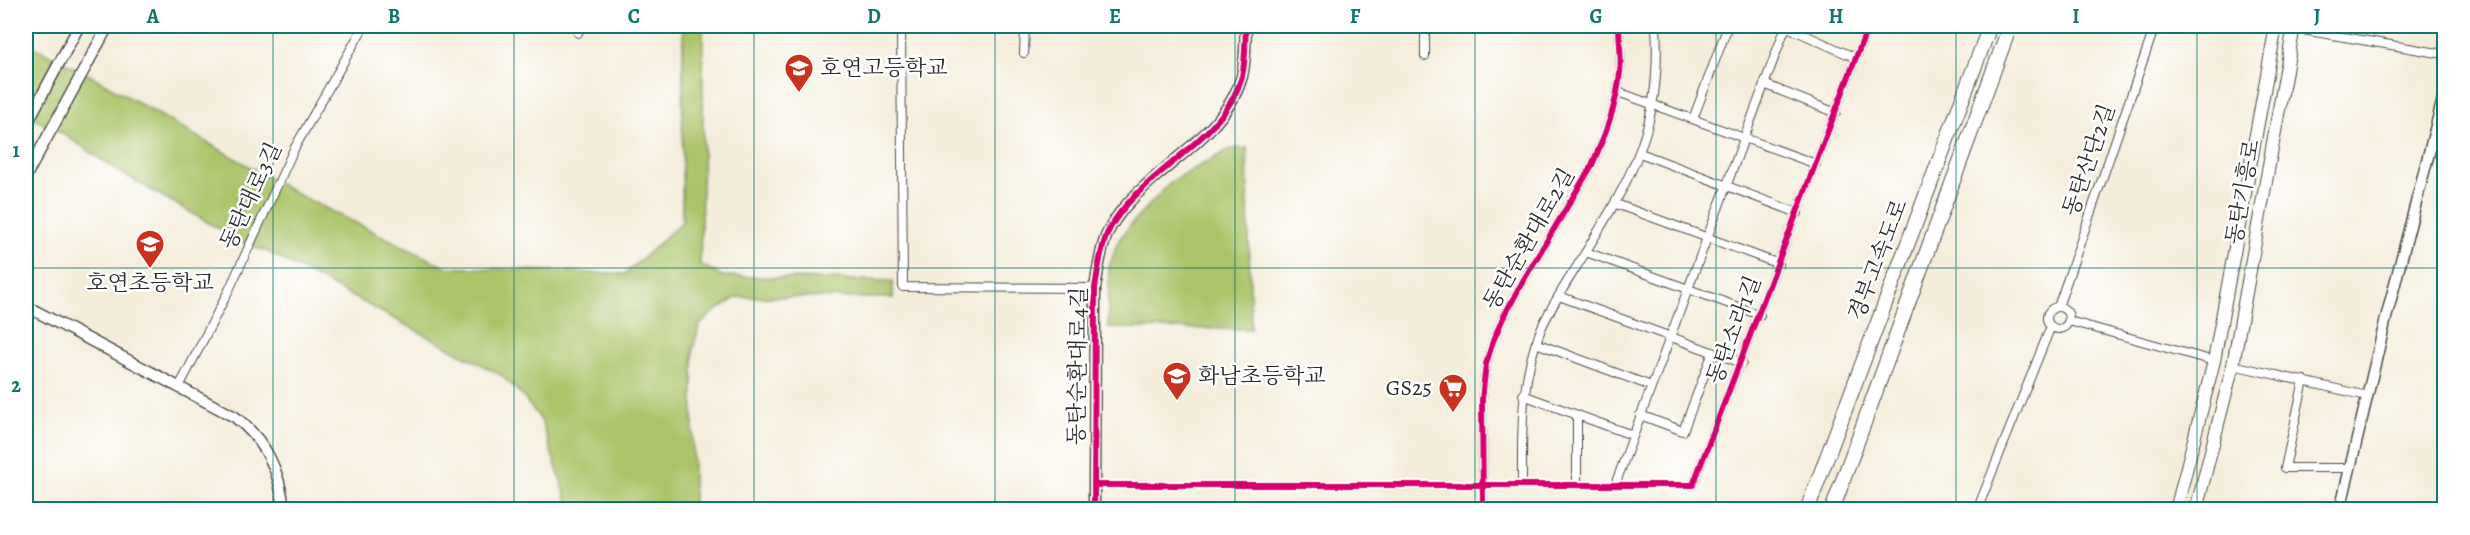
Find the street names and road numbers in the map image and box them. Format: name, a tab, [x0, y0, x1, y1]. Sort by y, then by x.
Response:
street label: 동탄산단2길	[2056, 100, 2122, 220]
street label: 동탄대로3길	[213, 137, 289, 255]
street label: 동탄기흥로	[2219, 137, 2267, 247]
street label: 동탄순환대로2길	[1476, 163, 1582, 315]
street label: 경부고속도로	[1841, 195, 1915, 325]
street label: 동탄소라1길	[1700, 272, 1768, 388]
street label: 동탄순환대로4길	[1062, 286, 1094, 446]

